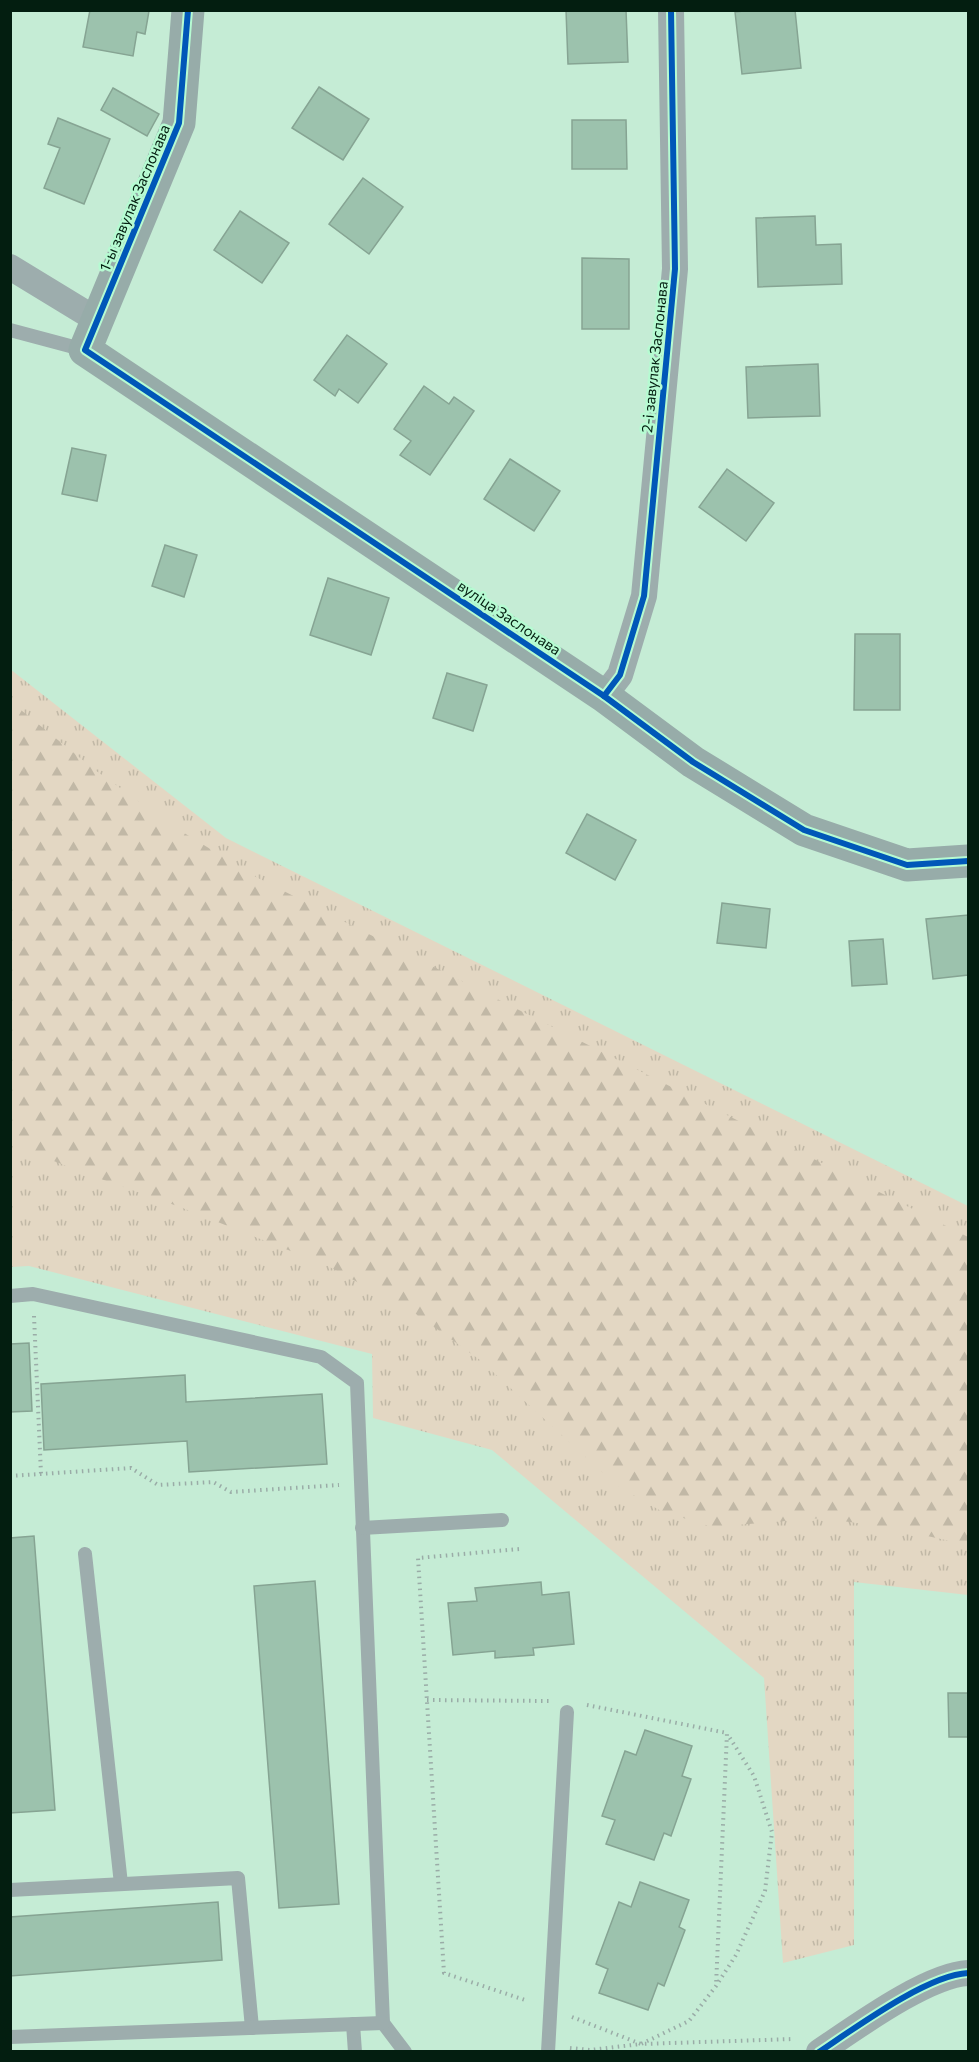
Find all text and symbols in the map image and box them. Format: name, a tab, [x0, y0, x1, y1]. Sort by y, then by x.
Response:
street label: 1-ы завулак Заслонава	[95, 122, 173, 274]
street label: 2-і завулак Заслонава	[637, 280, 671, 434]
street label: вуліца Заслонава	[455, 576, 565, 658]

